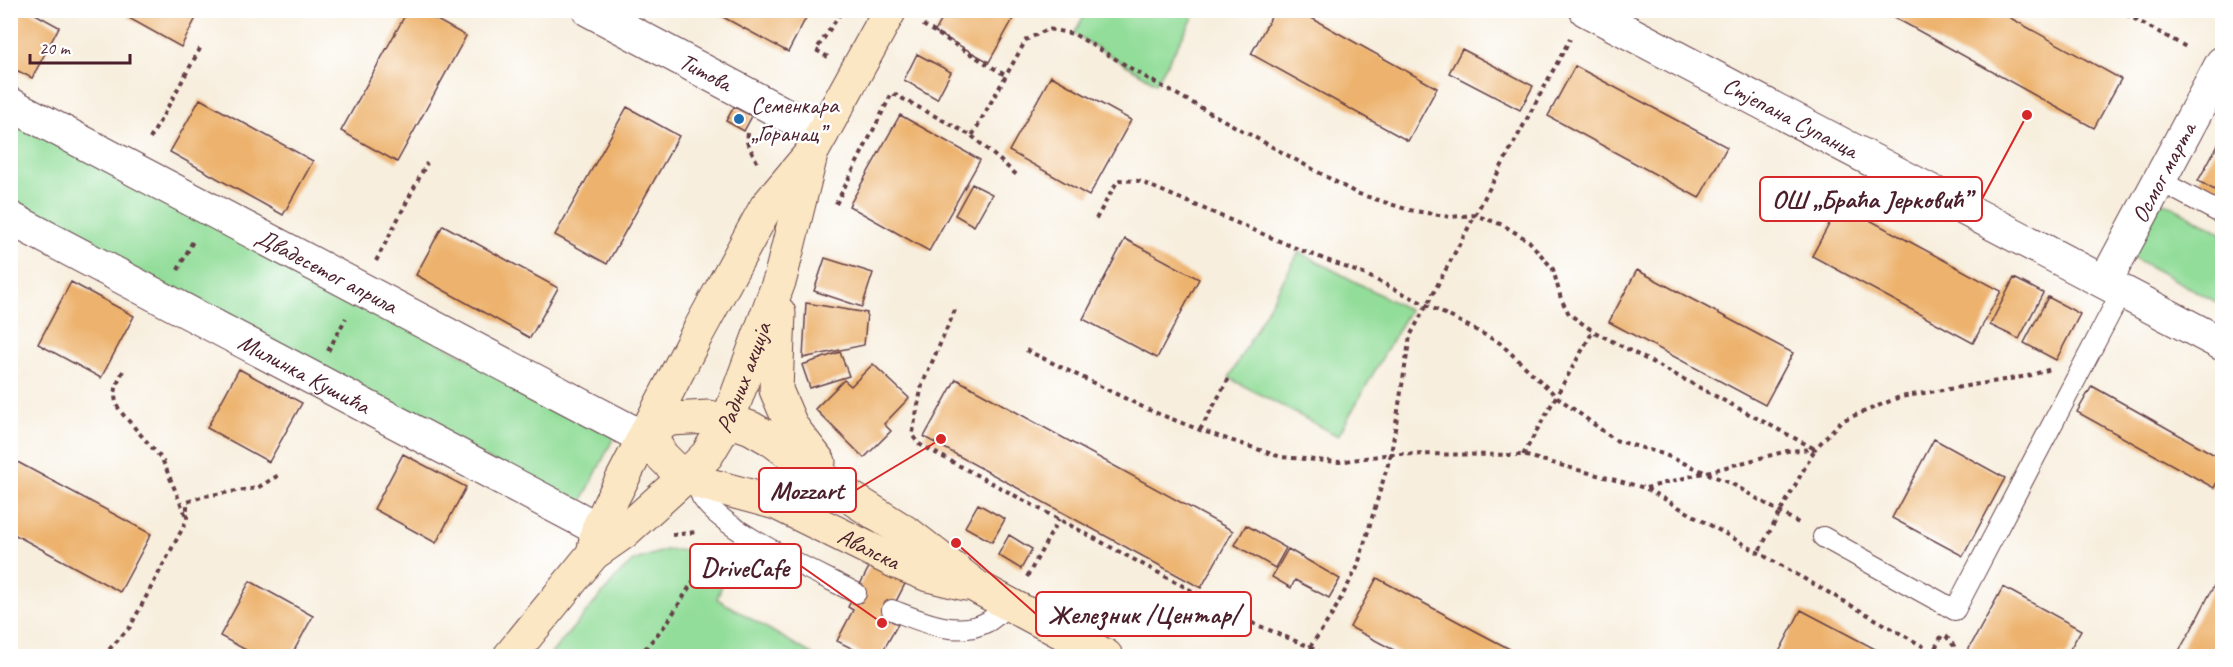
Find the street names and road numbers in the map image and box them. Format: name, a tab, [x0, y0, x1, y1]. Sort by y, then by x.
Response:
street label: Титова	[674, 46, 739, 99]
street label: Стјепана Супанца	[1718, 70, 1865, 166]
street label: Осмог марта	[2124, 115, 2203, 228]
street label: Двадесетог априла	[251, 221, 404, 321]
street label: Радних акција	[709, 317, 778, 438]
street label: Милинка Кушића	[233, 327, 377, 422]
street label: Авалска	[833, 521, 906, 577]

